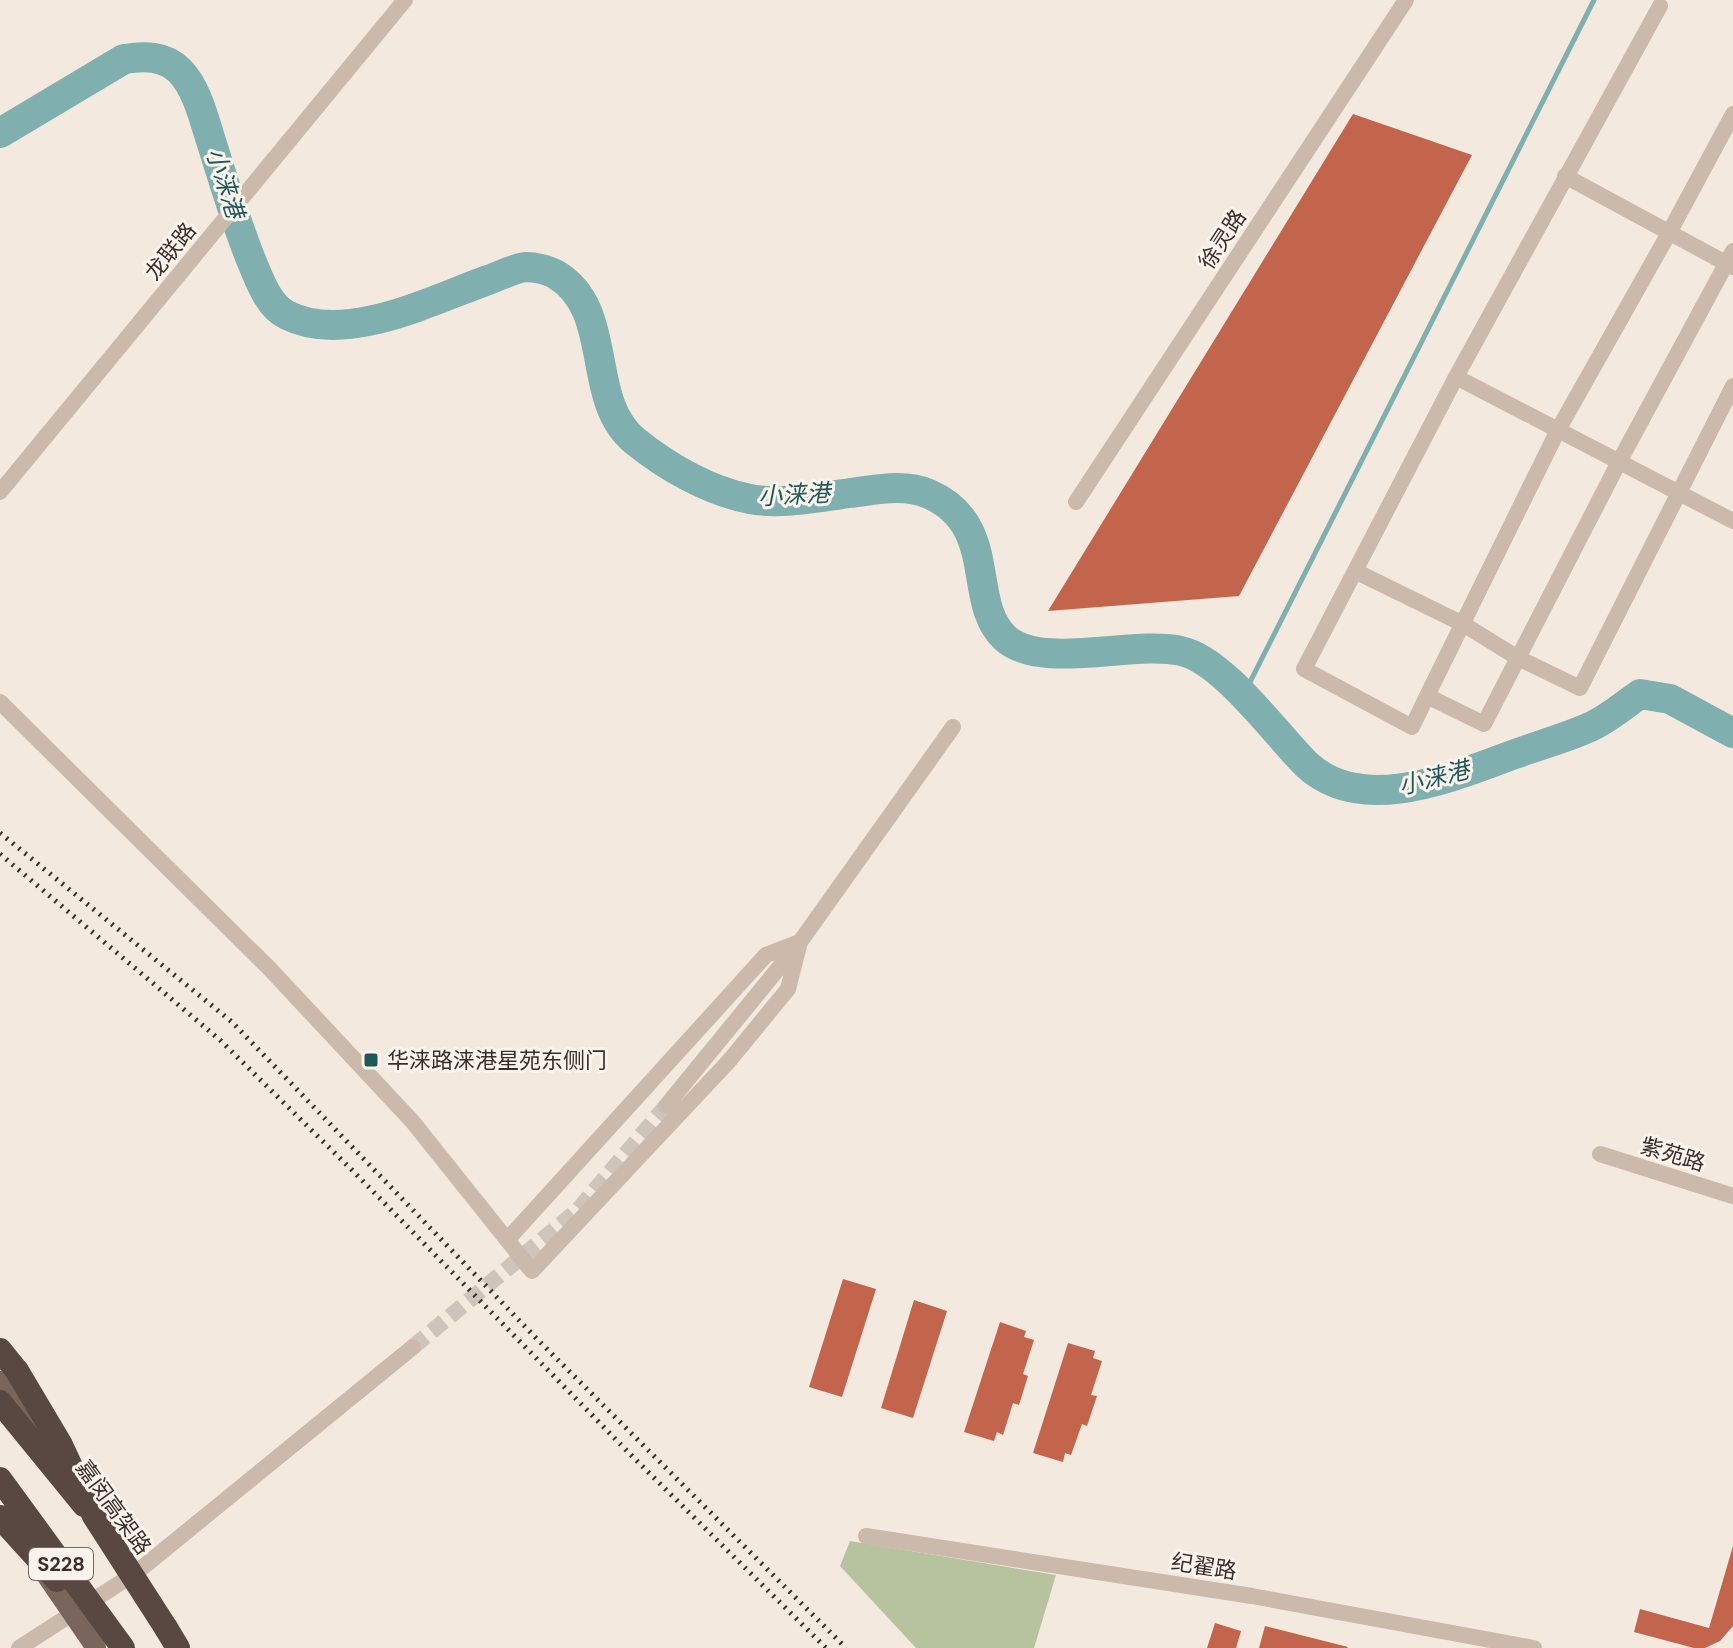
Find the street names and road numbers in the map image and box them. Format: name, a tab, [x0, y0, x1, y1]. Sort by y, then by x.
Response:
street label: 徐灵路	[1192, 204, 1253, 275]
street label: 龙联路	[138, 217, 202, 286]
street label: 紫苑路	[1637, 1131, 1709, 1178]
street label: 嘉闵高架路	[70, 1454, 158, 1560]
street label: 纪翟路	[1169, 1547, 1239, 1586]
road number: S228	[29, 1548, 93, 1580]

